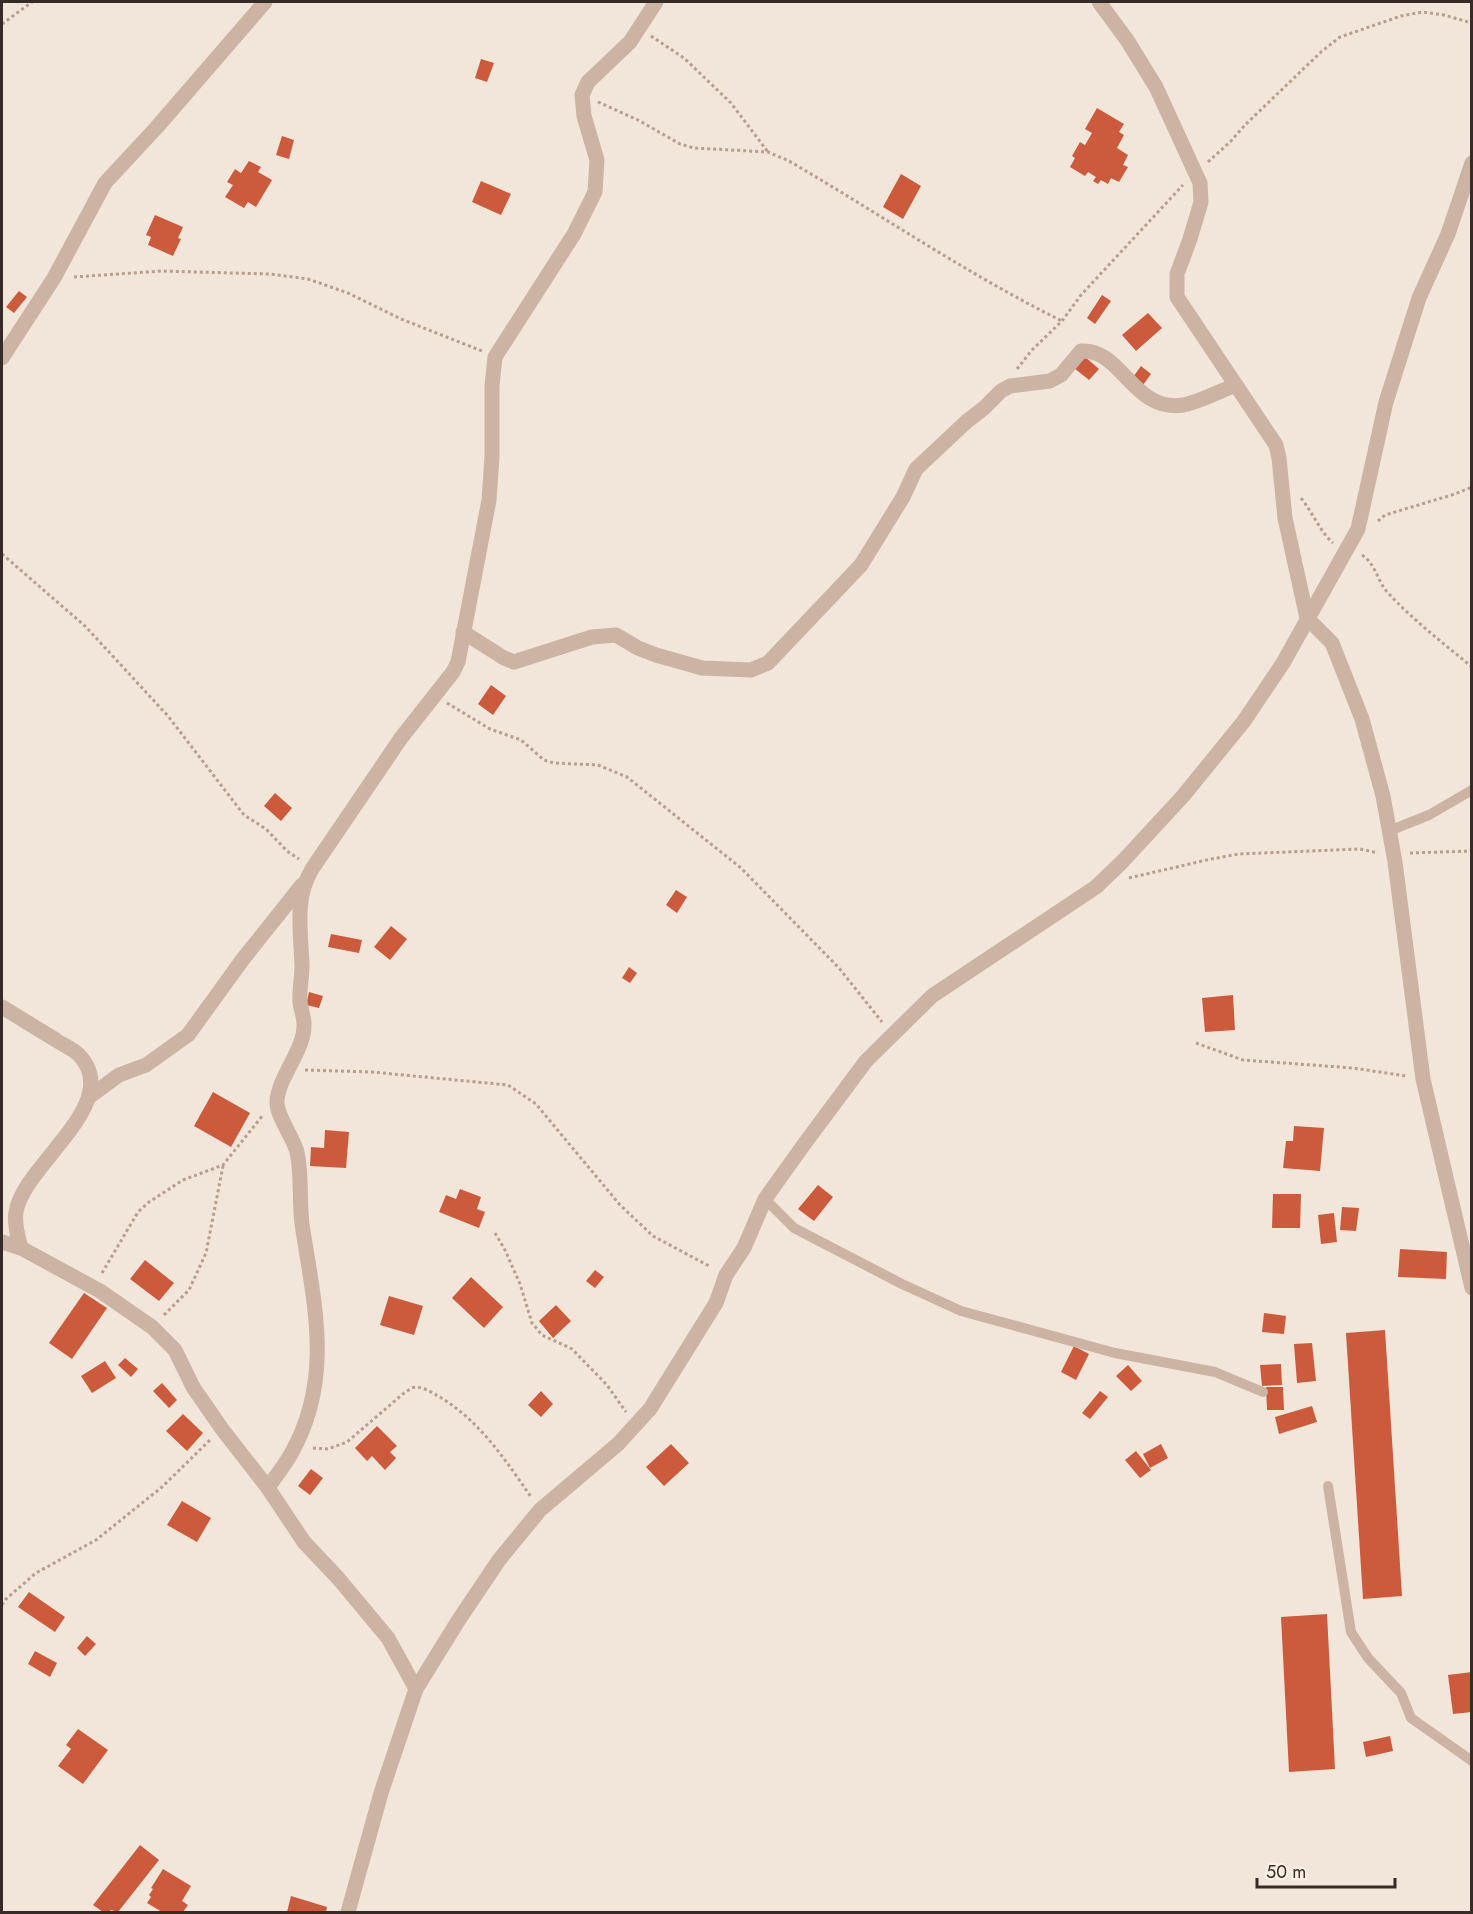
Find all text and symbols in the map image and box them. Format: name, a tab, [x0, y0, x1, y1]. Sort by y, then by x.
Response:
scale bar	[1257, 1851, 1395, 1889]
text: 50 m	[1266, 1859, 1306, 1885]

